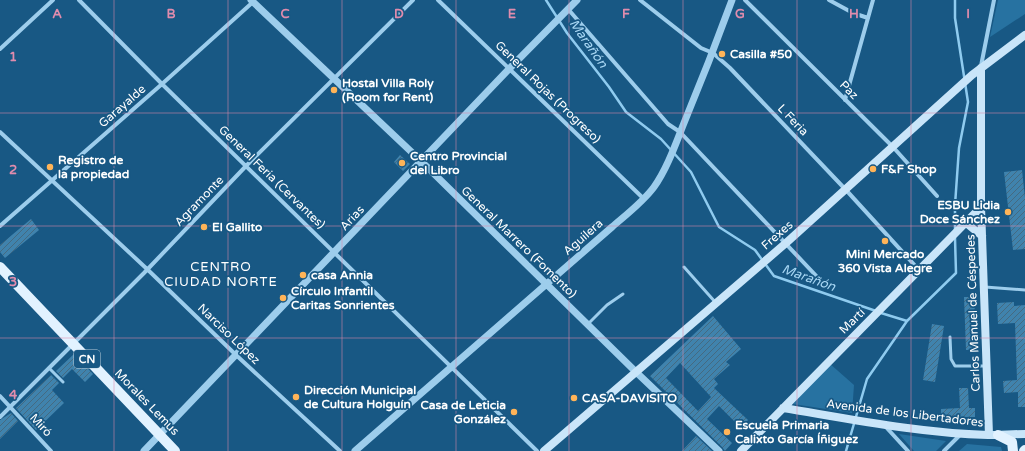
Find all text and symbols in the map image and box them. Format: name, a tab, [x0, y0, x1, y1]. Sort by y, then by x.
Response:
text: A	[52, 6, 62, 22]
text: B	[166, 6, 176, 22]
text: C	[280, 6, 290, 22]
text: D	[394, 6, 404, 22]
text: E	[508, 6, 516, 22]
text: F	[622, 6, 630, 22]
text: G	[735, 6, 745, 22]
text: H	[849, 6, 859, 22]
text: I	[966, 6, 970, 22]
water label: Marañón	[566, 16, 611, 72]
street label: General Rojas (Progreso)	[492, 38, 604, 146]
place label: Casilla #50	[730, 47, 793, 61]
text: 1	[9, 49, 17, 65]
marker: Casilla #50	[717, 49, 727, 59]
place label: Hostal Villa Roly (Room for Rent)	[342, 76, 434, 104]
street label: Paz	[837, 78, 861, 102]
street label: Garayalde	[96, 82, 148, 130]
marker: Hostal Villa Roly (Room for Rent)	[329, 85, 339, 95]
street label: L Feria	[775, 101, 811, 139]
street label: General Feria (Cervantes)	[216, 123, 328, 232]
place label: Centro Provincial del Libro	[410, 149, 507, 177]
place label: Registro de la propiedad	[58, 153, 129, 182]
marker: Centro Provincial del Libro	[397, 158, 407, 168]
text: 2	[9, 162, 17, 178]
marker: Registro de la propiedad	[45, 162, 55, 172]
place label: F&F Shop	[881, 162, 937, 177]
marker: F&F Shop	[868, 164, 878, 174]
street label: Agramonte	[172, 173, 227, 229]
street label: General Marrero (Fomento)	[458, 183, 580, 301]
place label: ESBU Lidia Doce Sánchez	[920, 198, 1000, 226]
street label: Arias	[337, 202, 367, 233]
marker: ESBU Lidia Doce Sánchez	[1003, 207, 1013, 217]
street label: Aguilera	[560, 216, 606, 258]
street label: Frexes	[758, 217, 796, 252]
place label: El Gallito	[212, 220, 262, 234]
marker: El Gallito	[199, 222, 209, 232]
street label: Carlos Manuel de Céspedes	[963, 234, 983, 392]
marker: Mini Mercado 360 Vista Alegre	[880, 236, 890, 246]
place label: Mini Mercado 360 Vista Alegre	[838, 247, 932, 276]
district label: CENTRO CIUDAD NORTE	[164, 259, 278, 290]
water label: Marañón	[780, 261, 839, 295]
place label: casa Annia	[311, 268, 373, 282]
marker: casa Annia	[298, 270, 308, 280]
text: 3	[9, 274, 17, 290]
place label: Círculo Infantil Caritas Sonrientes	[291, 284, 395, 312]
marker: Círculo Infantil Caritas Sonrientes	[278, 293, 288, 303]
street label: Narciso López	[195, 301, 263, 367]
street label: Martí	[836, 305, 868, 337]
road number: CN	[74, 350, 100, 368]
street label: Morales Lemus	[112, 366, 182, 438]
place label: Dirección Municipal de Cultura Holguín	[304, 383, 416, 412]
text: 4	[9, 387, 18, 403]
place label: CASA-DAVISITO	[582, 391, 677, 405]
marker: Dirección Municipal de Cultura Holguín	[291, 392, 301, 402]
marker: CASA-DAVISITO	[569, 393, 579, 403]
street label: Avenida de los Libertadores	[826, 396, 984, 430]
place label: Casa de Leticia González	[420, 398, 506, 426]
marker: Casa de Leticia González	[509, 407, 519, 417]
street label: Miró	[27, 411, 55, 439]
place label: Escuela Primaria Calixto García Íñiguez	[735, 418, 858, 447]
marker: Escuela Primaria Calixto García Íñiguez	[722, 427, 732, 437]

